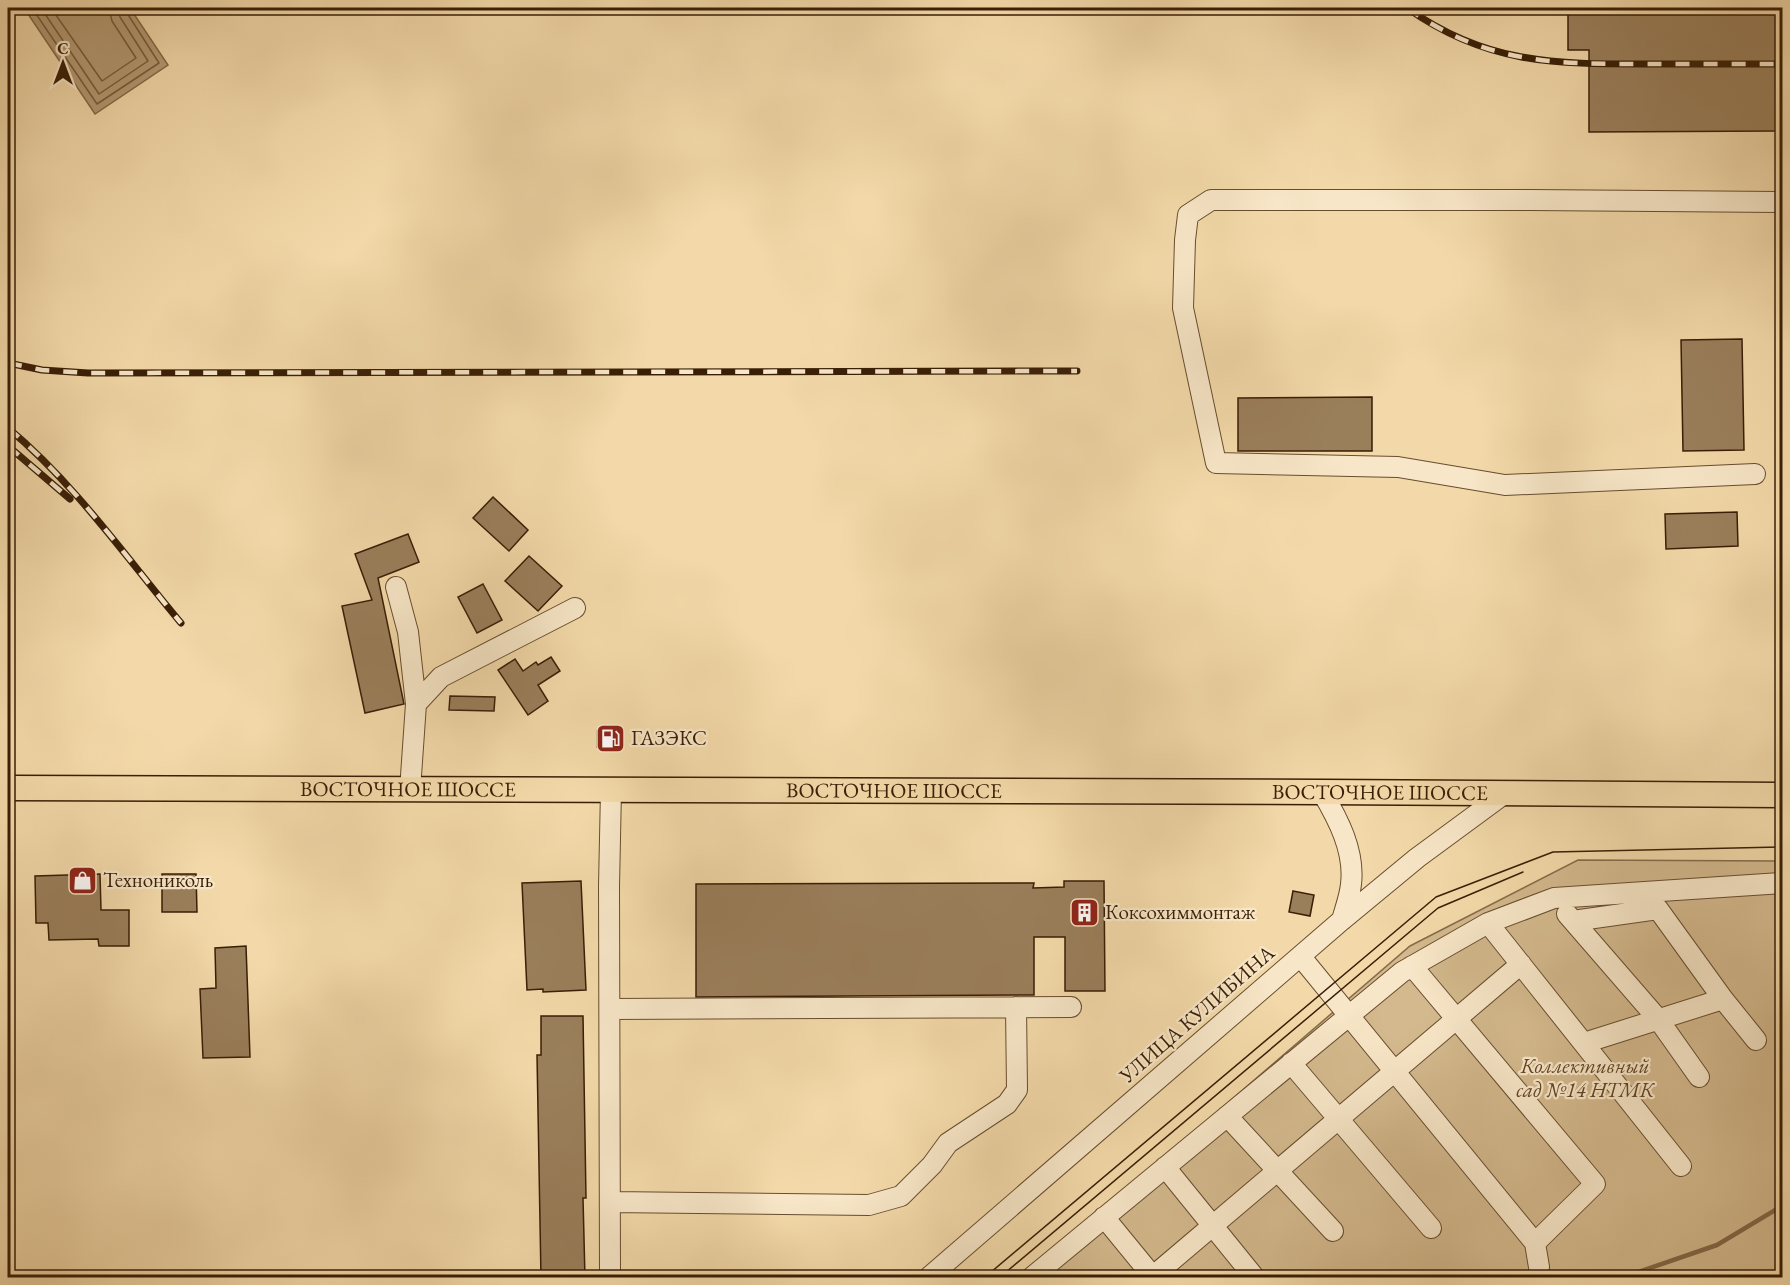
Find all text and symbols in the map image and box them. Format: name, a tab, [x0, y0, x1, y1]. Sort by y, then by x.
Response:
north arrow	[33, 33, 93, 93]
text: С	[57, 38, 69, 59]
fuel station icon: ГАЗЭКС	[594, 722, 626, 754]
place label: ГАЗЭКС	[631, 724, 707, 751]
street label: ВОСТОЧНОЕ ШОССЕ	[300, 775, 516, 803]
street label: ВОСТОЧНОЕ ШОССЕ	[786, 776, 1002, 804]
street label: ВОСТОЧНОЕ ШОССЕ	[1272, 778, 1488, 806]
shop icon: Технониколь	[66, 864, 98, 896]
place label: Технониколь	[103, 866, 213, 893]
building icon: Коксохиммонтаж	[1068, 896, 1100, 928]
place label: Коксохиммонтаж	[1105, 898, 1256, 925]
street label: УЛИЦА КУЛИБИНА	[1113, 938, 1280, 1089]
park label: Коллективный сад №14 НТМК	[1516, 1052, 1656, 1103]

